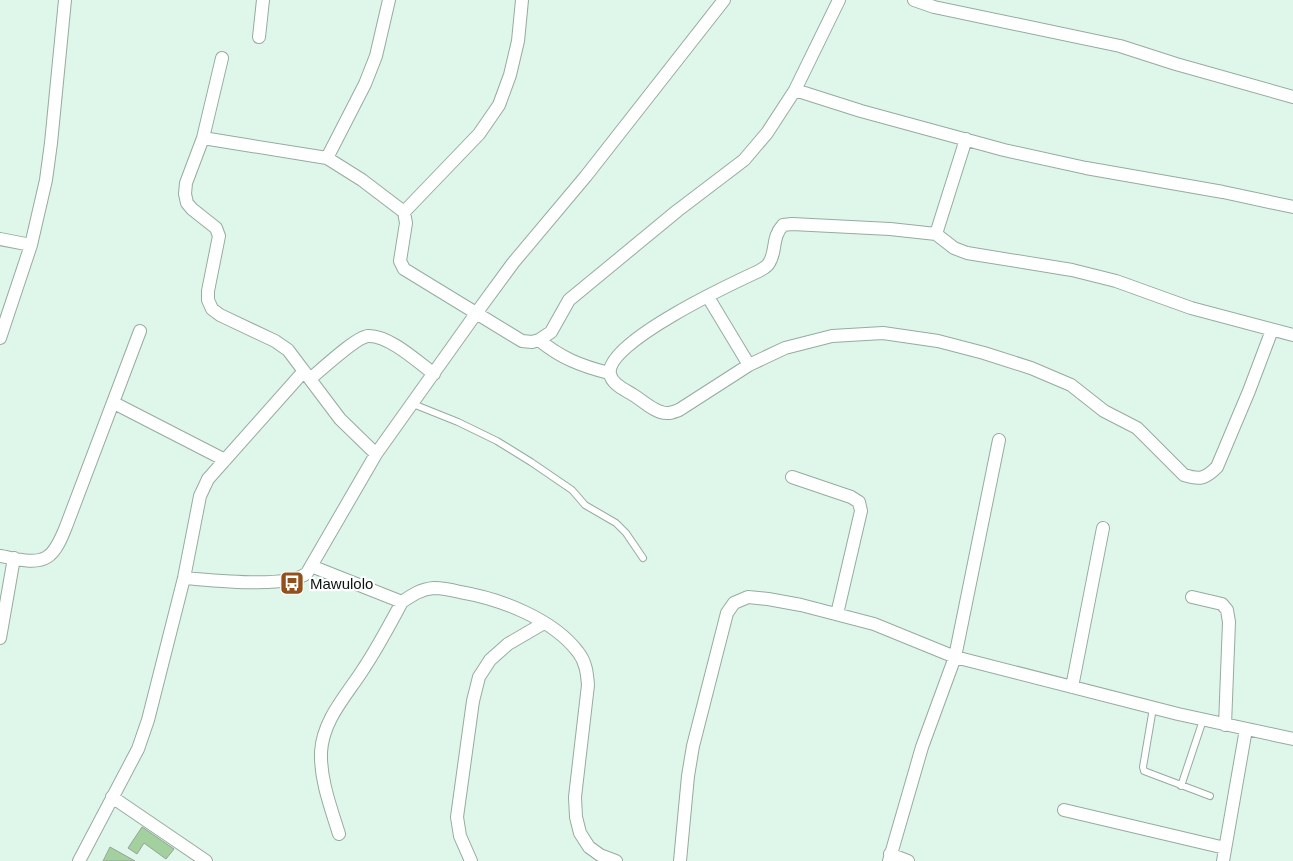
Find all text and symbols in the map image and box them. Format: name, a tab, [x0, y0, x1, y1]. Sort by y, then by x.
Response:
bus stop icon: Mawulolo	[279, 570, 305, 596]
place label: Mawulolo	[310, 575, 373, 592]

